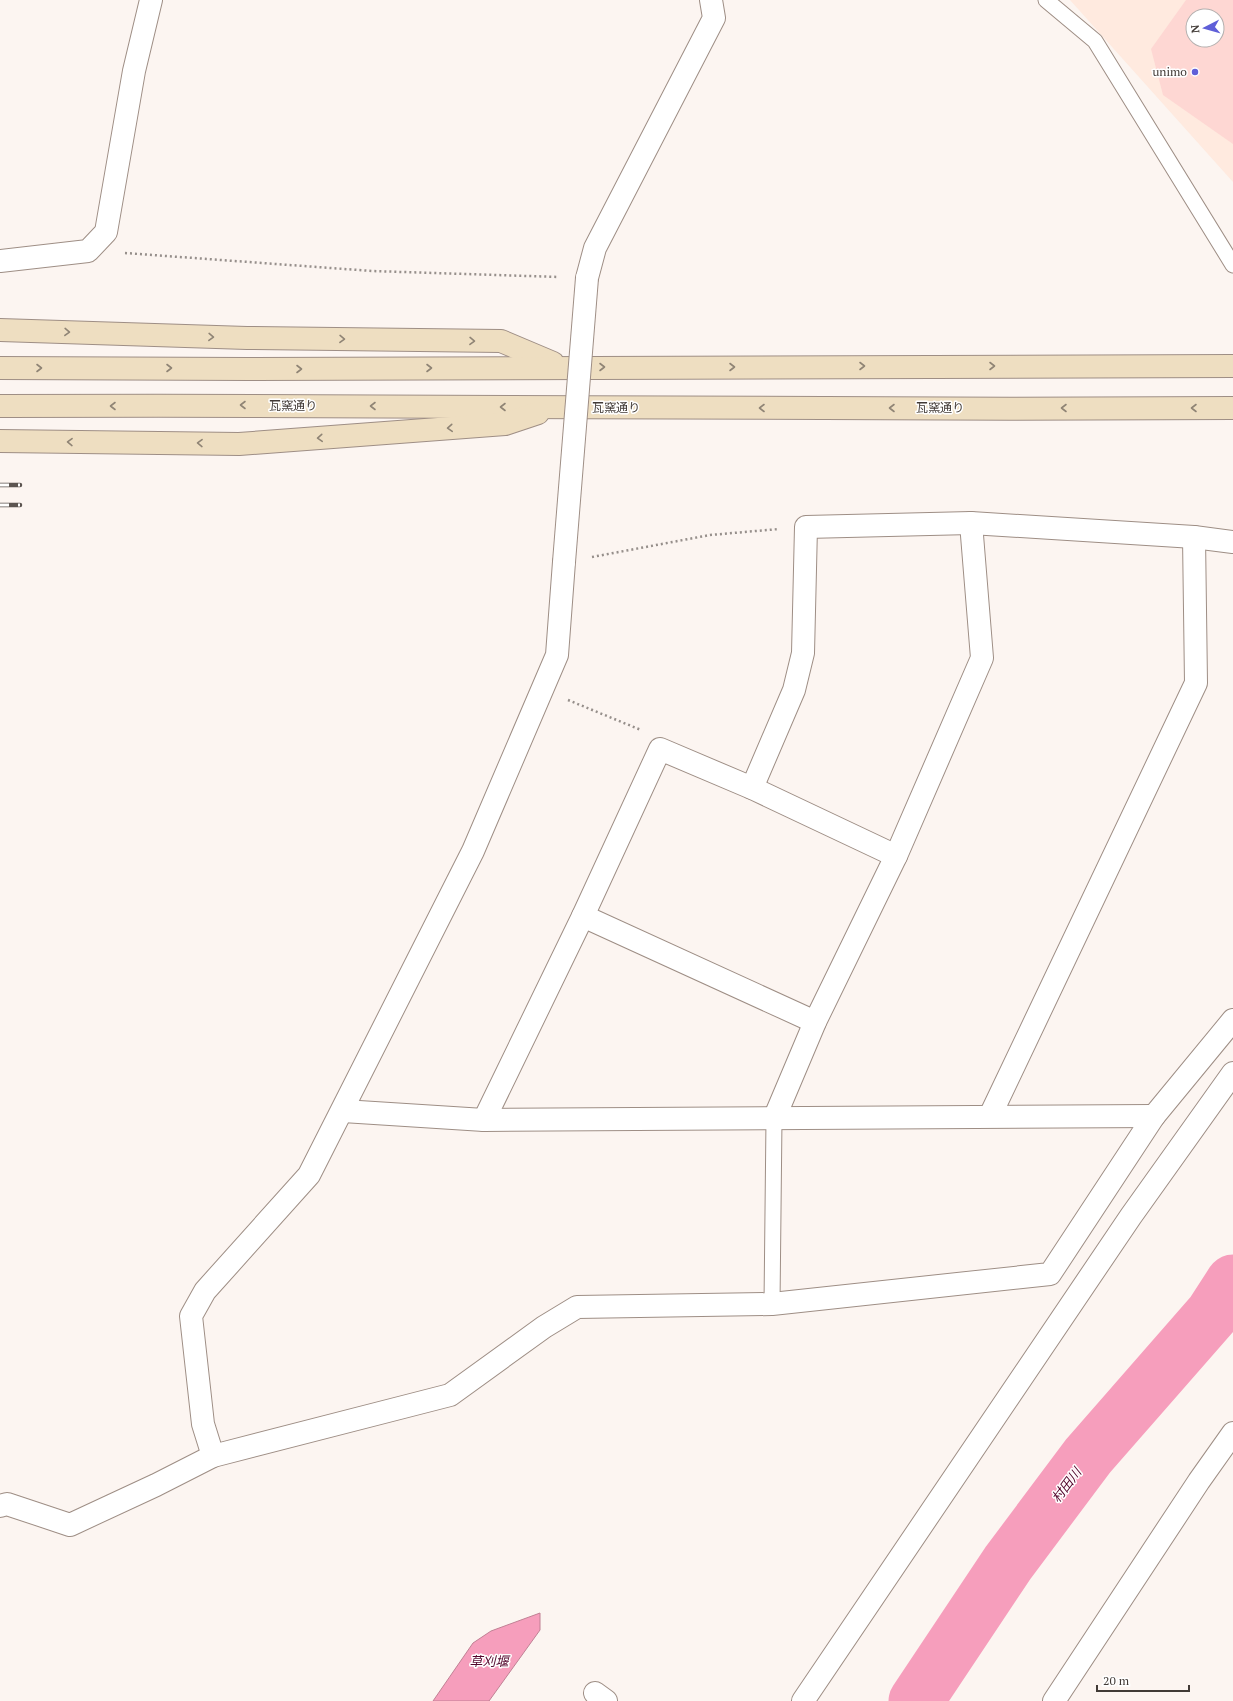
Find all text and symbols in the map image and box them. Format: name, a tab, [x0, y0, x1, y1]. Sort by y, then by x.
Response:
north arrow	[1185, 8, 1225, 48]
text: N	[1188, 24, 1202, 34]
place label: unimo	[1152, 64, 1187, 79]
marker: unimo	[1190, 67, 1200, 77]
one-way arrow	[64, 328, 70, 336]
one-way arrow	[208, 333, 214, 341]
one-way arrow	[339, 335, 345, 343]
one-way arrow	[469, 337, 475, 345]
one-way arrow	[859, 362, 865, 370]
one-way arrow	[989, 362, 995, 370]
one-way arrow	[599, 363, 605, 371]
one-way arrow	[729, 363, 735, 371]
one-way arrow	[36, 364, 42, 372]
one-way arrow	[166, 364, 172, 373]
one-way arrow	[296, 364, 302, 373]
one-way arrow	[426, 364, 432, 372]
street label: 瓦窯通り	[269, 398, 317, 413]
street label: 瓦窯通り	[592, 400, 640, 415]
street label: 瓦窯通り	[916, 400, 964, 415]
one-way arrow	[240, 401, 246, 409]
one-way arrow	[110, 402, 116, 410]
one-way arrow	[370, 402, 376, 410]
one-way arrow	[500, 403, 506, 411]
one-way arrow	[759, 404, 765, 412]
one-way arrow	[889, 404, 895, 412]
one-way arrow	[1061, 404, 1067, 412]
one-way arrow	[1191, 404, 1197, 412]
one-way arrow	[447, 423, 453, 432]
one-way arrow	[317, 433, 323, 442]
one-way arrow	[67, 438, 73, 446]
one-way arrow	[197, 439, 203, 447]
water label: 村田川	[1047, 1462, 1086, 1506]
water label: 草刈堰	[469, 1652, 510, 1670]
scale bar	[1097, 1667, 1189, 1693]
text: 20 m	[1103, 1673, 1130, 1688]

